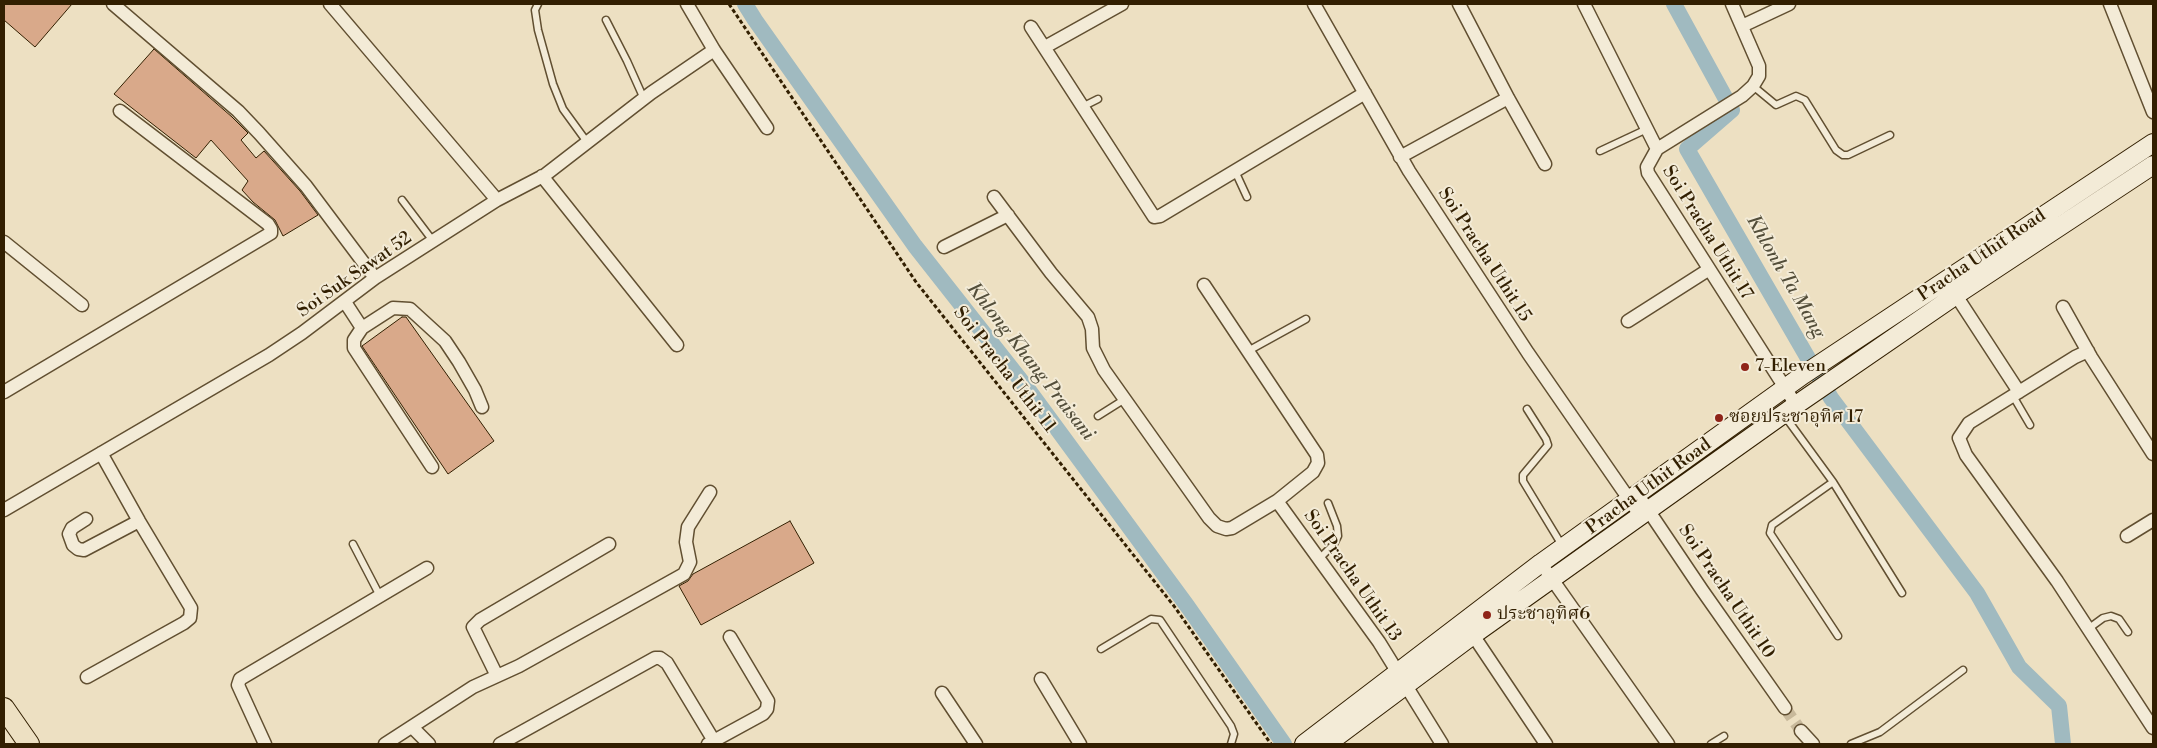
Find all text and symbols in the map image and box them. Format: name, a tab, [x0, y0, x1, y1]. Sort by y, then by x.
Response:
street label: Soi Pracha Uthit 17	[1657, 162, 1757, 304]
street label: Soi Pracha Uthit 15	[1433, 184, 1535, 326]
street label: Pracha Uthit Road	[1914, 205, 2050, 307]
water label: Khlonh Ta Mang	[1740, 211, 1830, 343]
street label: Soi Suk Sawat 52	[294, 227, 416, 323]
water label: Khlong Khang Praisani	[961, 278, 1099, 446]
street label: Soi Pracha Uthit 11	[948, 303, 1060, 437]
place label: 7-Eleven	[1755, 356, 1826, 378]
marker: 7-Eleven	[1739, 361, 1751, 373]
place label: ซอยประชาอุทิศ 17	[1729, 407, 1863, 429]
marker: ซอยประชาอุทิศ 17	[1713, 412, 1725, 424]
street label: Pracha Uthit Road	[1582, 434, 1716, 540]
street label: Soi Pracha Uthit 13	[1299, 506, 1405, 646]
street label: Soi Pracha Uthit 10	[1673, 521, 1779, 663]
place label: ประชาอุทิศ6	[1497, 604, 1590, 626]
marker: ประชาอุทิศ6	[1481, 609, 1493, 621]

